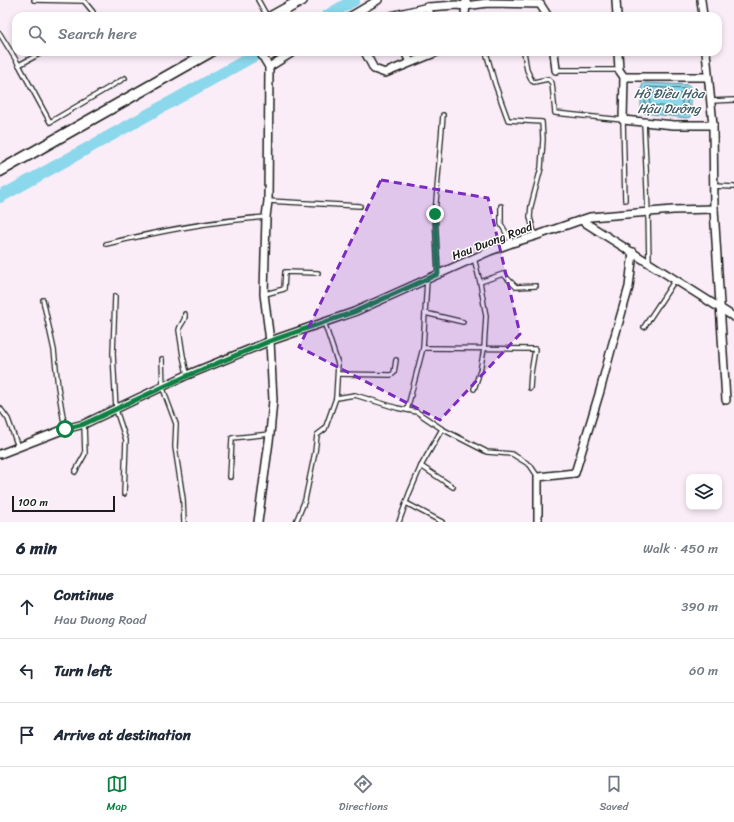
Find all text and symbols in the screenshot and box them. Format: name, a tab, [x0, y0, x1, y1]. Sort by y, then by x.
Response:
search box	[12, 12, 722, 56]
text: Search here	[58, 21, 137, 47]
icon: search	[26, 23, 48, 45]
water label: Hồ Điều Hòa Hậu Dưỡng	[634, 82, 705, 120]
route end	[426, 205, 444, 223]
street label: Hau Duong Road	[448, 215, 536, 267]
route start	[56, 420, 74, 438]
map controls	[686, 474, 722, 510]
button: layers	[686, 474, 722, 510]
text: 100 m	[18, 493, 48, 512]
scale bar	[12, 494, 115, 513]
text: 6 min	[16, 533, 57, 563]
text: Walk · 450 m	[643, 537, 718, 560]
text: Continue	[54, 582, 114, 608]
text: 390 m	[681, 595, 718, 618]
icon: ahead	[16, 596, 38, 618]
text: Hau Duong Road	[54, 608, 146, 631]
text: Turn left	[54, 658, 112, 684]
text: 60 m	[689, 659, 718, 682]
icon: left	[16, 660, 38, 682]
text: Arrive at destination	[54, 722, 191, 748]
icon: arrive	[16, 724, 38, 746]
tab: Map	[106, 773, 128, 816]
tab: Directions	[339, 773, 388, 816]
tab: Saved	[599, 773, 628, 816]

